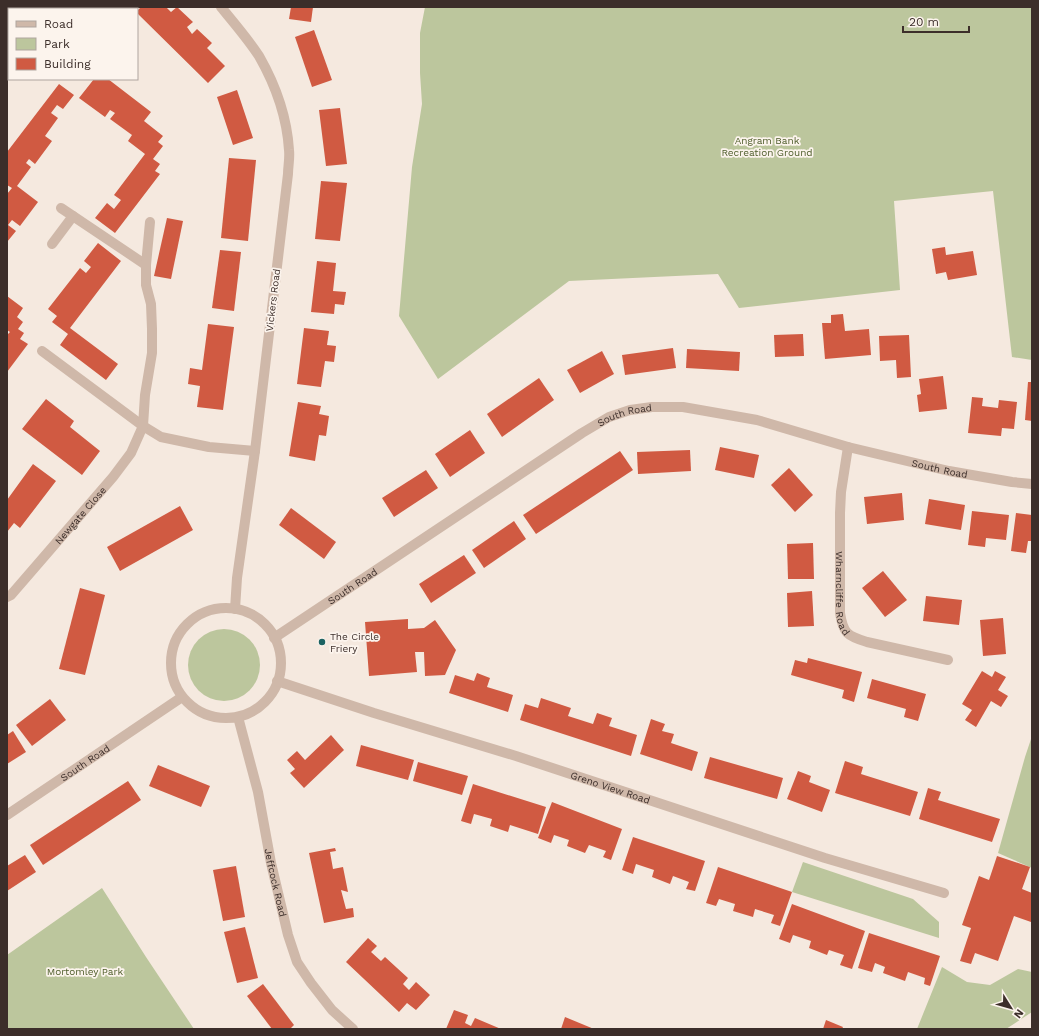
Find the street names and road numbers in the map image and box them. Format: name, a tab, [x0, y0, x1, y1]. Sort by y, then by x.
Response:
street label: Vickers Road	[264, 268, 282, 332]
street label: South Road	[595, 402, 652, 428]
street label: South Road	[911, 457, 969, 480]
street label: Newgate Close	[52, 484, 108, 546]
street label: Wharncliffe Road	[834, 551, 852, 637]
street label: South Road	[326, 566, 379, 606]
street label: South Road	[58, 742, 112, 783]
street label: Greno View Road	[569, 769, 652, 805]
street label: Jeffcock Road	[263, 848, 289, 918]

